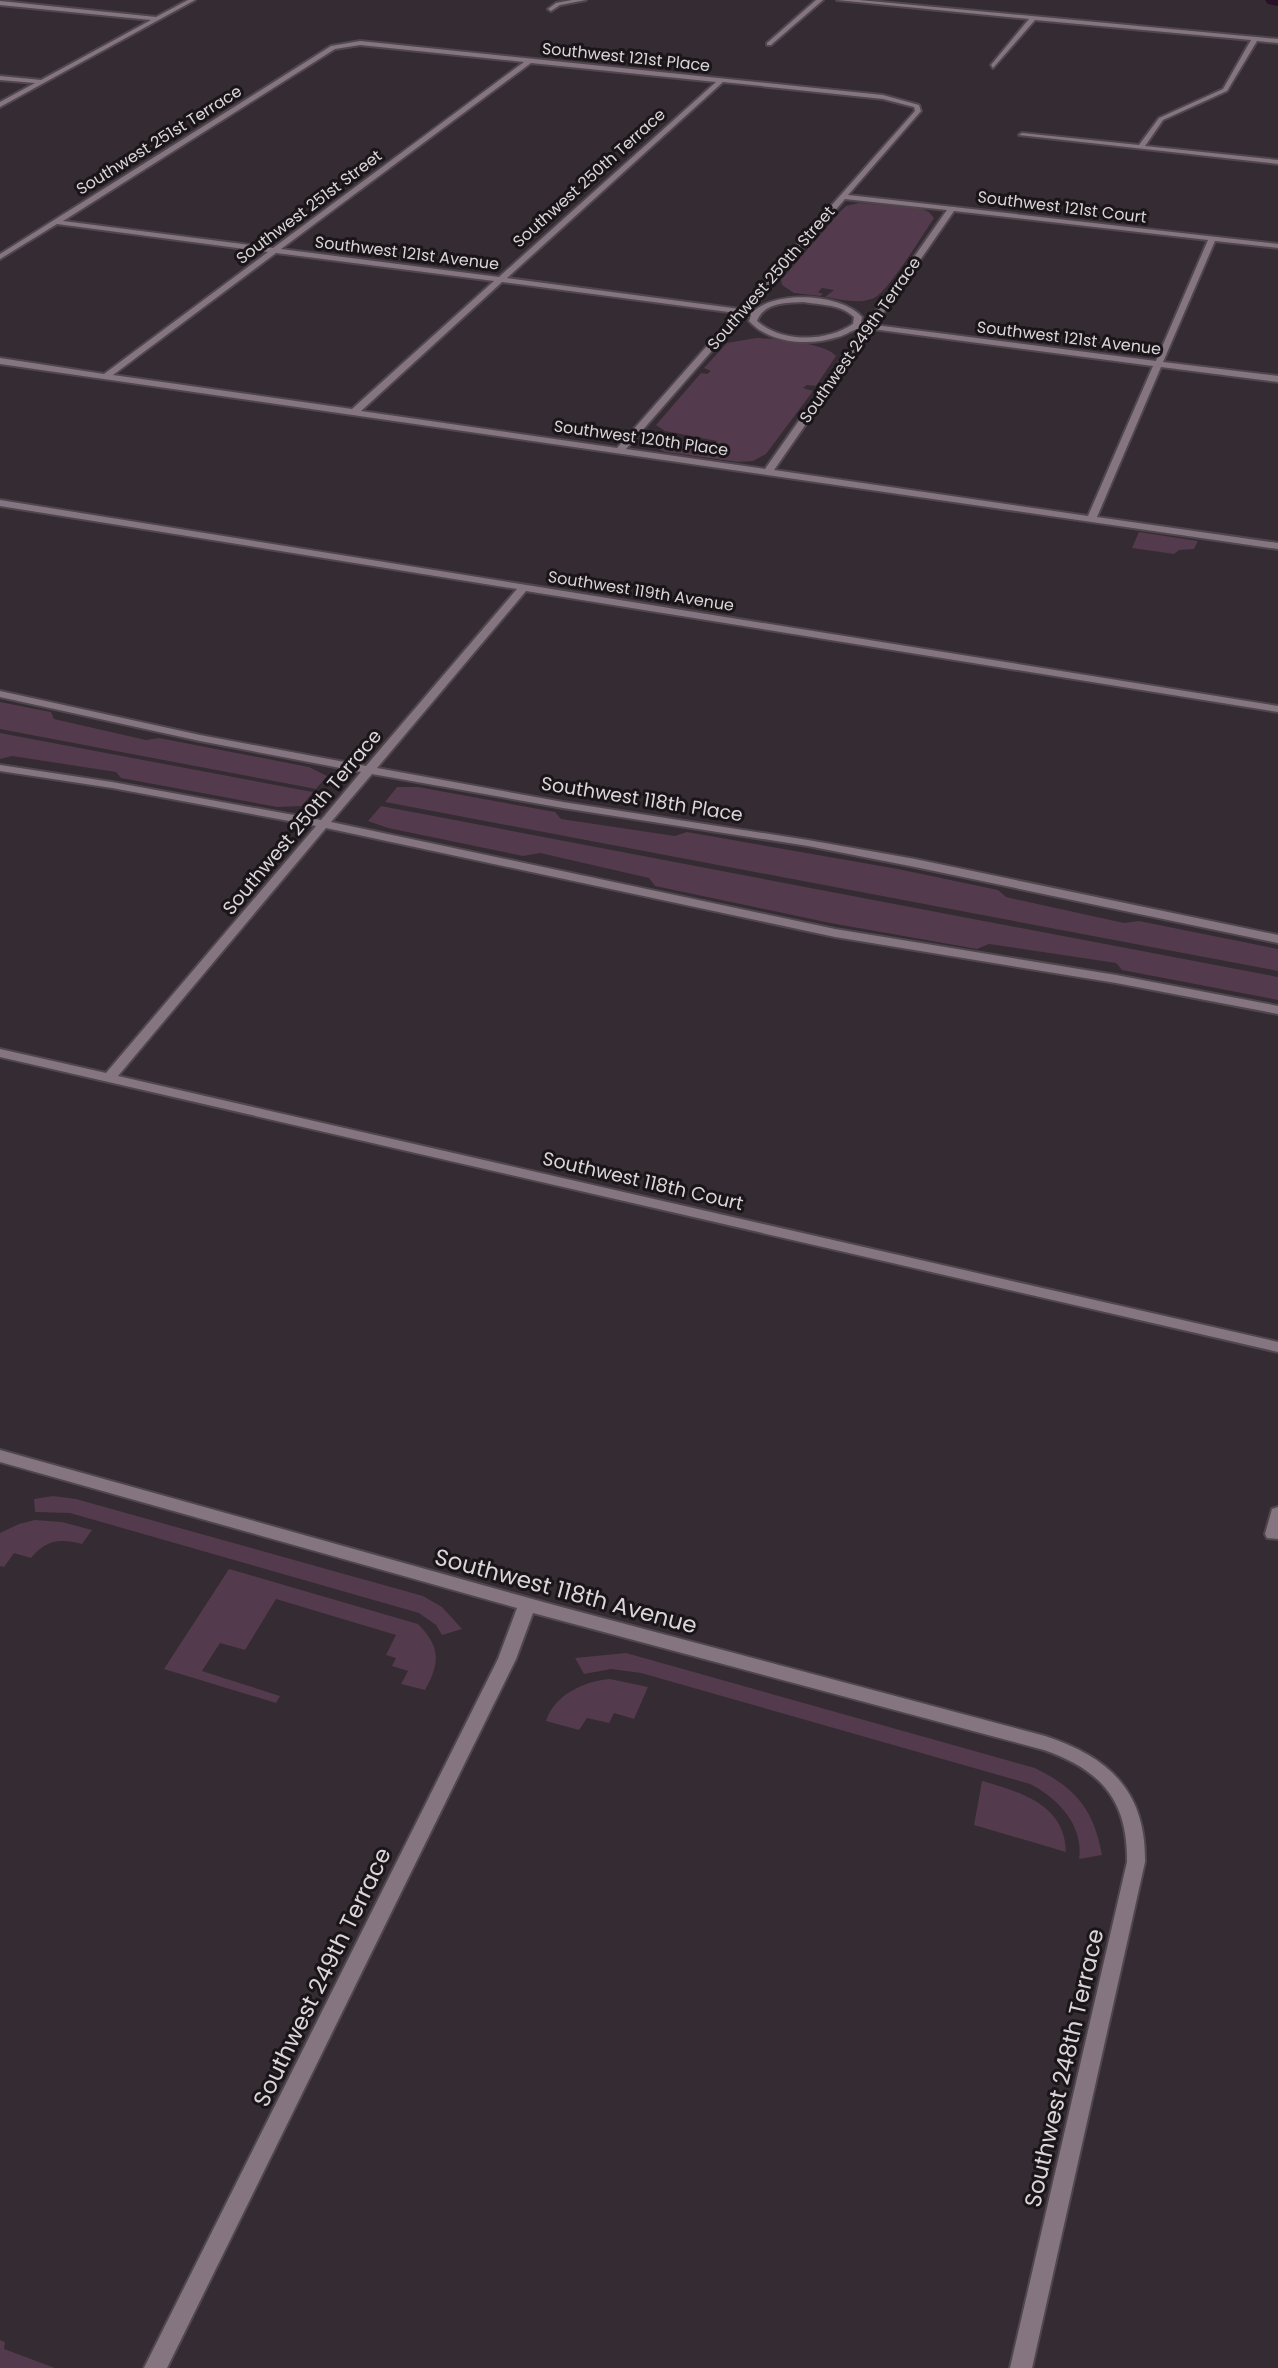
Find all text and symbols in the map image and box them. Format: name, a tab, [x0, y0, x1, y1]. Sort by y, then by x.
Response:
street label: Southwest 121st Place	[541, 37, 711, 77]
street label: Southwest 251st Terrace	[72, 80, 246, 200]
street label: Southwest 250th Terrace	[508, 103, 670, 253]
street label: Southwest 251st Street	[231, 144, 387, 269]
street label: Southwest 121st Court	[976, 185, 1148, 229]
street label: Southwest 250th Street	[702, 201, 840, 355]
street label: Southwest 121st Avenue	[314, 230, 500, 276]
street label: Southwest 249th Terrace	[794, 252, 926, 428]
street label: Southwest 121st Avenue	[976, 315, 1162, 361]
street label: Southwest 120th Place	[552, 414, 730, 462]
street label: Southwest 119th Avenue	[546, 565, 736, 617]
street label: Southwest 250th Terrace	[216, 723, 388, 921]
street label: Southwest 118th Place	[539, 770, 745, 828]
street label: Southwest 118th Court	[540, 1145, 746, 1217]
street label: Southwest 118th Avenue	[431, 1541, 701, 1641]
street label: Southwest 249th Terrace	[245, 1842, 399, 2112]
street label: Southwest 248th Terrace	[1016, 1926, 1112, 2210]

